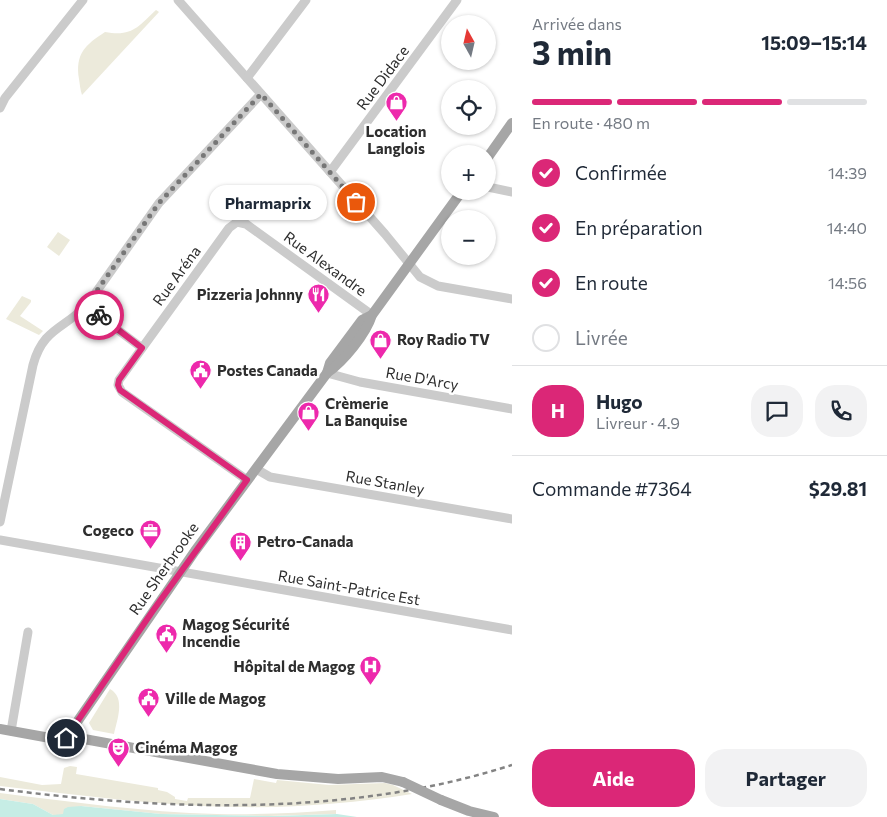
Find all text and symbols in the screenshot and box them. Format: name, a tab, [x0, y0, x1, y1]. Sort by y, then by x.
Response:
text: Arrivée dans	[532, 14, 622, 33]
north arrow	[441, 15, 496, 70]
map controls	[441, 15, 496, 265]
text: 15:09–15:14	[761, 31, 867, 54]
text: 3 min	[532, 32, 612, 72]
street label: Rue Didace	[352, 42, 412, 113]
button: locate	[441, 80, 496, 135]
shop icon: Location Langlois	[384, 91, 408, 122]
text: En route · 480 m	[532, 113, 650, 132]
place label: Location Langlois	[366, 122, 427, 157]
button: +	[441, 145, 496, 200]
icon: check	[532, 159, 560, 187]
text: Confirmée	[575, 161, 667, 184]
text: 14:39	[828, 163, 867, 182]
pin	[335, 181, 377, 223]
callout: Pharmaprix	[208, 184, 326, 220]
icon: bag	[342, 188, 370, 216]
text: Pharmaprix	[225, 193, 311, 212]
button: −	[441, 210, 496, 265]
icon: check	[532, 214, 560, 242]
text: En préparation	[575, 216, 703, 239]
text: 14:40	[827, 218, 867, 237]
street label: Rue Alexandre	[281, 227, 371, 299]
street label: Rue Aréna	[148, 242, 204, 309]
icon: check	[532, 269, 560, 297]
text: En route	[575, 271, 648, 294]
text: 14:56	[828, 273, 867, 292]
restaurant icon: Pizzeria Johnny	[307, 283, 331, 314]
place label: Pizzeria Johnny	[197, 285, 304, 303]
courier	[74, 290, 124, 340]
icon: bike	[85, 301, 113, 329]
text: Livrée	[575, 326, 628, 349]
shop icon: Roy Radio TV	[369, 328, 393, 359]
place label: Roy Radio TV	[397, 330, 490, 348]
public building icon: Postes Canada	[189, 359, 213, 390]
place label: Postes Canada	[217, 361, 318, 379]
street label: Rue D'Arcy	[384, 363, 460, 393]
button: chat	[751, 385, 803, 437]
button: phone	[815, 385, 867, 437]
text: Hugo	[596, 390, 643, 413]
place label: Crèmerie La Banquise	[325, 394, 408, 429]
text: H	[551, 399, 565, 422]
shop icon: Crèmerie La Banquise	[297, 401, 321, 432]
text: Livreur · 4.9	[596, 413, 680, 432]
street label: Rue Stanley	[344, 466, 426, 498]
text: Commande #7364	[532, 477, 692, 500]
text: $29.81	[809, 477, 867, 500]
street label: Rue Sherbrooke	[125, 519, 202, 618]
office icon: Cogeco	[138, 519, 162, 550]
place label: Cogeco	[83, 521, 134, 539]
building icon: Petro-Canada	[229, 530, 253, 561]
place label: Petro-Canada	[257, 532, 354, 550]
street label: Rue Saint-Patrice Est	[277, 566, 422, 608]
place label: Magog Sécurité Incendie	[182, 615, 290, 650]
public building icon: Magog Sécurité Incendie	[154, 622, 178, 653]
hospital icon: Hôpital de Magog	[359, 655, 383, 686]
place label: Hôpital de Magog	[233, 657, 355, 675]
public building icon: Ville de Magog	[137, 687, 161, 718]
place label: Ville de Magog	[165, 689, 266, 707]
pin	[45, 717, 87, 759]
icon: home	[52, 724, 80, 752]
theatre icon: Cinéma Magog	[107, 736, 131, 767]
place label: Cinéma Magog	[135, 738, 237, 756]
button: Aide	[532, 749, 695, 807]
button: Partager	[705, 749, 867, 807]

